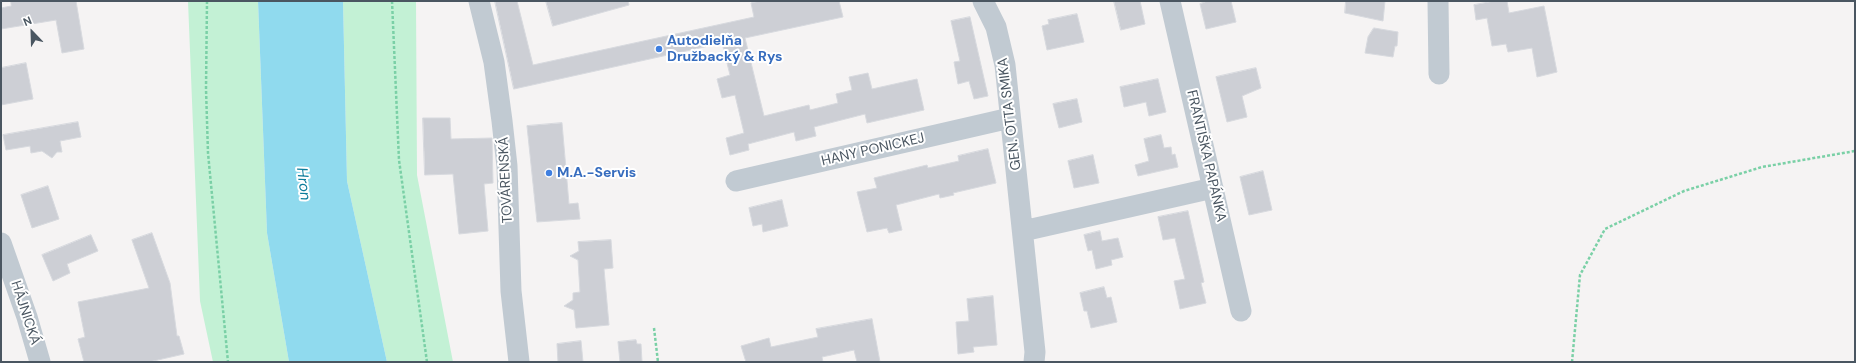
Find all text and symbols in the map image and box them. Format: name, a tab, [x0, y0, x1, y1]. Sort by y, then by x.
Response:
north arrow	[12, 12, 52, 52]
text: N	[21, 13, 34, 29]
place label: Autodielňa Družbacký & Rys	[667, 33, 782, 66]
marker: Autodielňa Družbacký & Rys	[654, 44, 664, 54]
street label: GEN. OTTA SMIKA	[995, 57, 1025, 171]
street label: FRANTIŠKA PAPÁNKA	[1183, 88, 1229, 224]
street label: HANY PONICKEJ	[820, 130, 926, 170]
street label: TOVÁRENSKÁ	[495, 136, 517, 224]
place label: M.A.-Servis	[557, 165, 636, 181]
water label: Hron	[292, 167, 314, 201]
marker: M.A.-Servis	[544, 168, 554, 178]
street label: HÁJNICKÁ	[7, 279, 43, 347]

